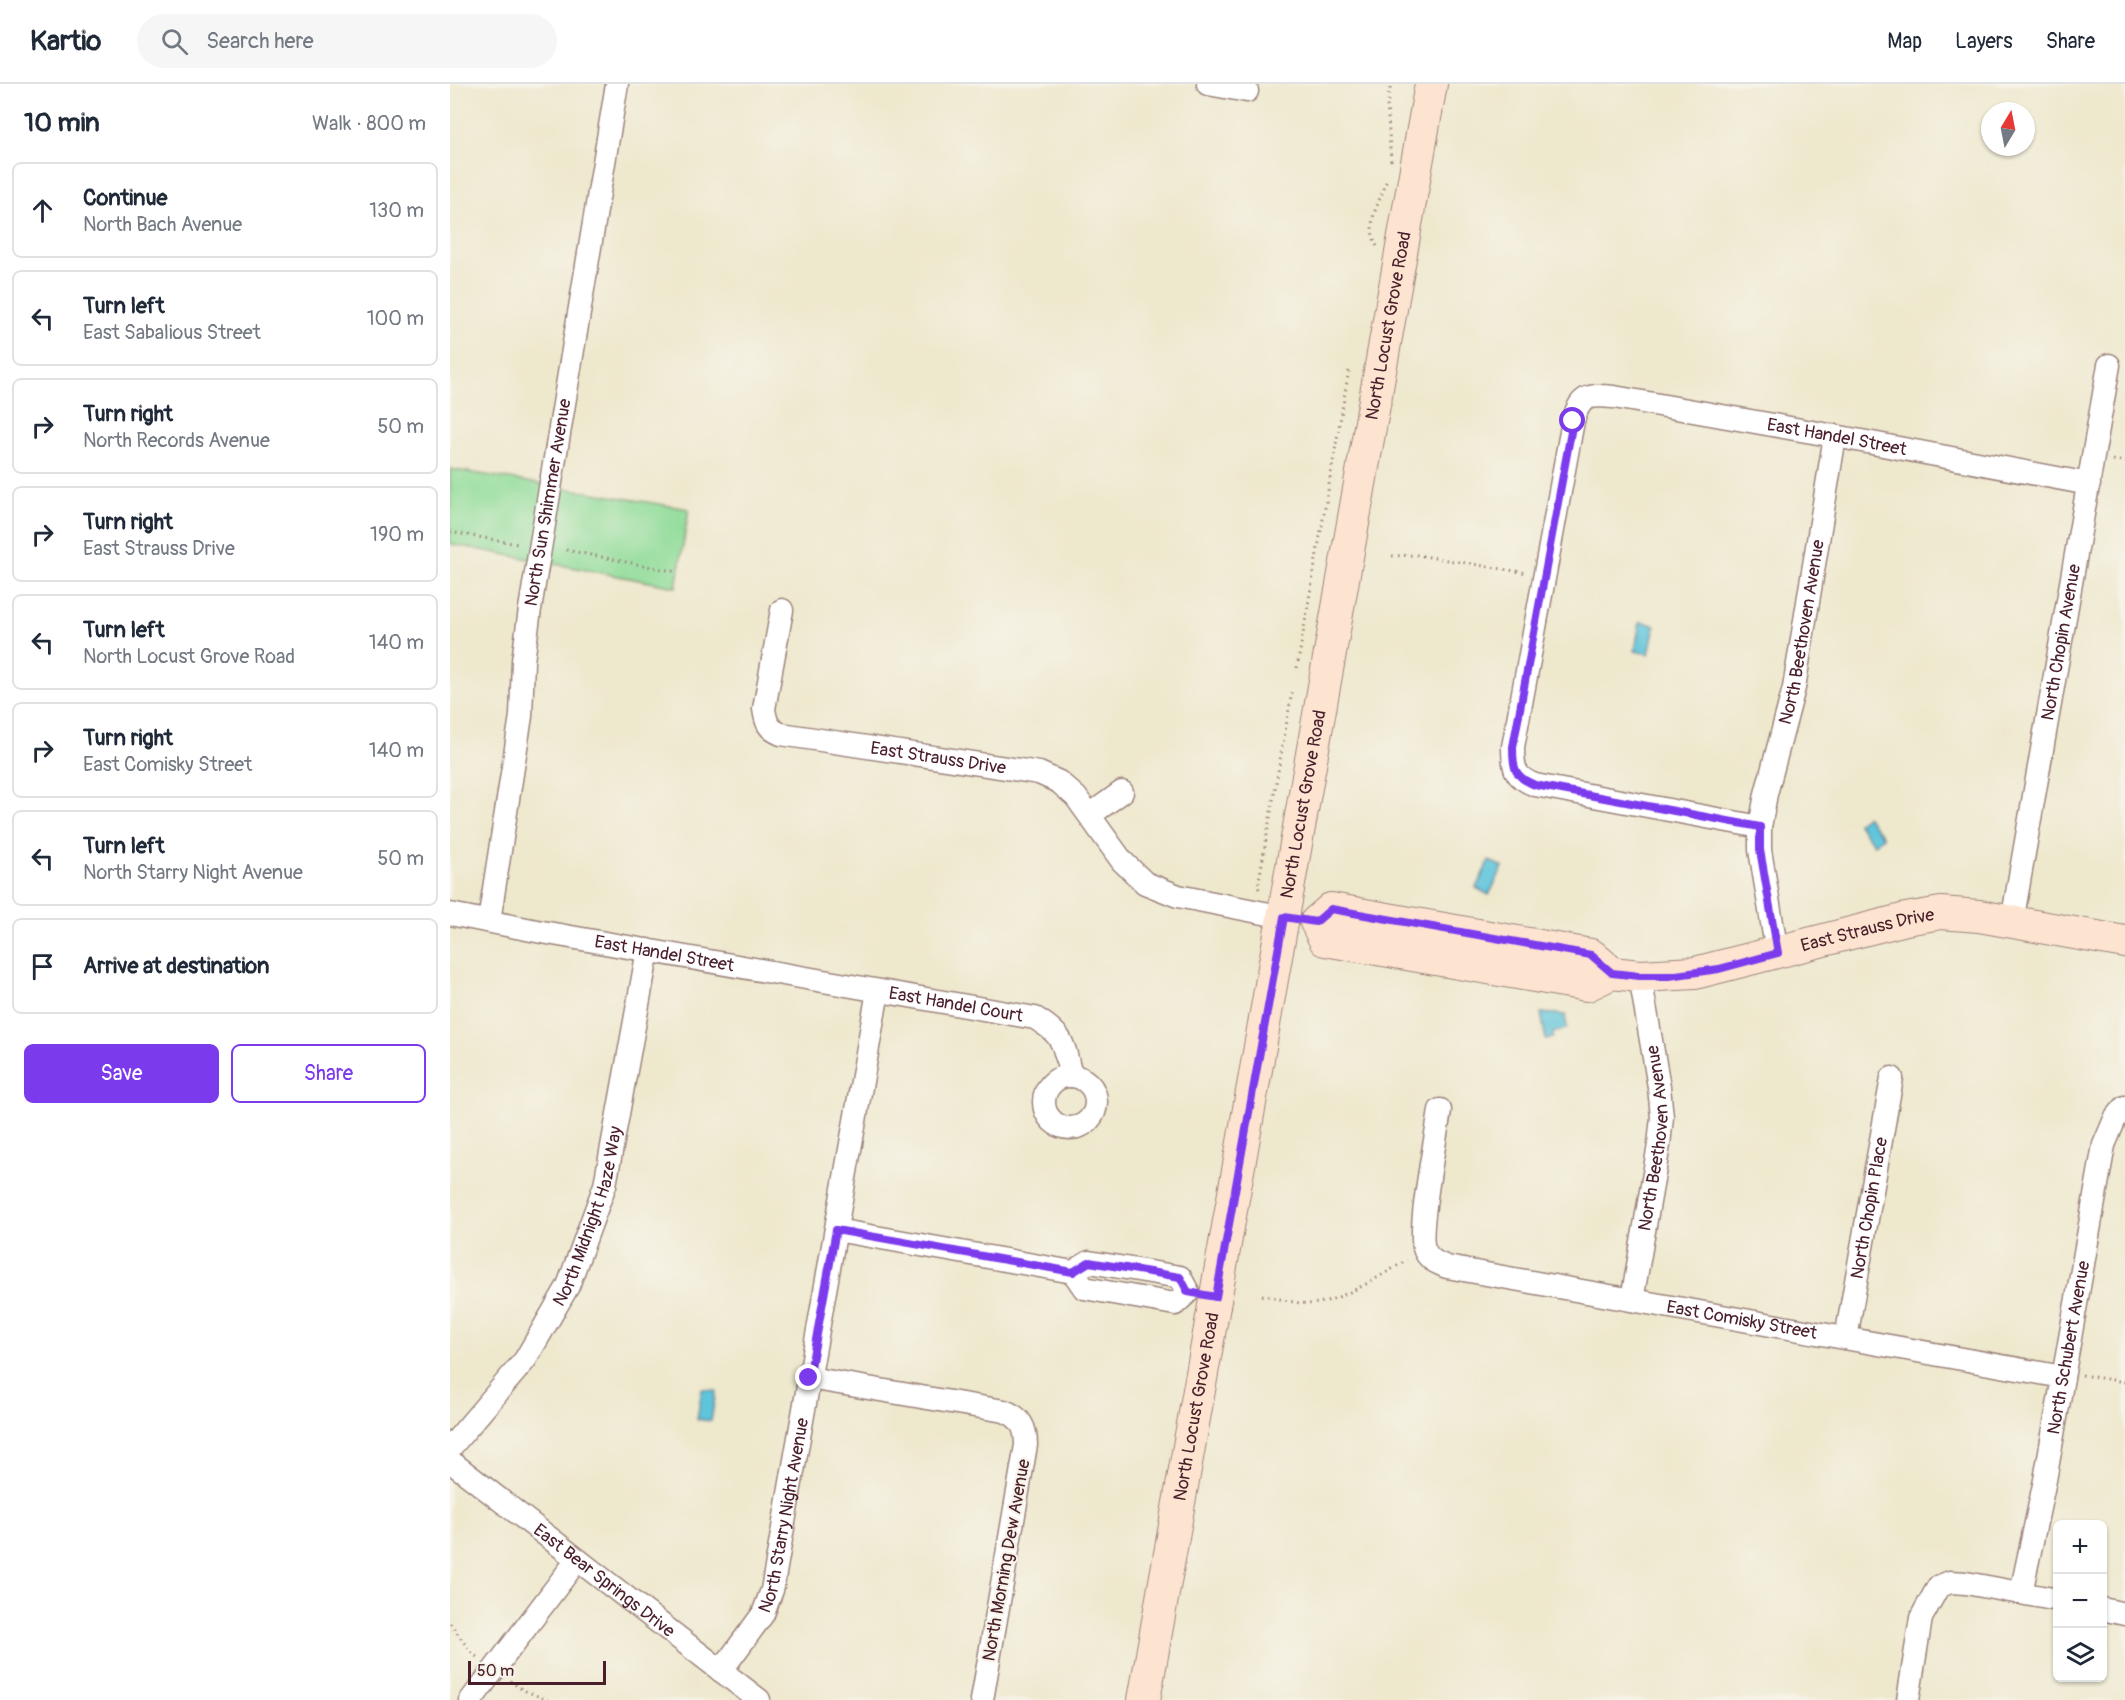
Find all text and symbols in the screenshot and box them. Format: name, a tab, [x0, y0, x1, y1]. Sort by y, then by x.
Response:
search box	[137, 14, 557, 68]
text: Kartio	[30, 24, 101, 59]
icon: search	[158, 25, 191, 58]
text: Search here	[206, 27, 314, 55]
text: Map	[1887, 28, 1922, 55]
text: Layers	[1955, 28, 2013, 55]
text: Share	[2046, 28, 2095, 55]
north arrow	[1981, 102, 2035, 156]
text: 10 min	[24, 107, 100, 139]
text: Walk · 800 m	[312, 111, 426, 136]
text: Continue	[83, 184, 167, 212]
icon: ahead	[26, 194, 59, 227]
text: 130 m	[369, 198, 424, 223]
text: North Bach Avenue	[83, 212, 242, 237]
street label: North Locust Grove Road	[1361, 230, 1417, 422]
text: Turn left	[83, 292, 165, 320]
icon: left	[26, 302, 59, 335]
text: 100 m	[367, 306, 424, 331]
text: East Sabalious Street	[83, 320, 261, 345]
street label: North Sun Shimmer Avenue	[520, 397, 577, 608]
text: Turn right	[83, 400, 173, 428]
route start	[1559, 407, 1585, 433]
icon: right	[26, 410, 59, 443]
street label: East Handel Street	[1765, 413, 1909, 461]
text: 50 m	[377, 414, 424, 439]
text: North Records Avenue	[83, 428, 270, 453]
text: Turn right	[83, 508, 173, 536]
icon: right	[26, 518, 59, 551]
text: 190 m	[370, 522, 424, 547]
text: East Strauss Drive	[83, 536, 235, 561]
street label: North Beethoven Avenue	[1774, 538, 1830, 727]
street label: North Chopin Avenue	[2036, 562, 2086, 722]
text: Turn left	[83, 616, 165, 644]
icon: left	[26, 626, 59, 659]
text: 140 m	[369, 630, 424, 655]
text: North Locust Grove Road	[83, 644, 295, 669]
street label: North Locust Grove Road	[1276, 708, 1332, 900]
text: Turn right	[83, 724, 173, 752]
icon: right	[26, 734, 59, 767]
street label: East Strauss Drive	[869, 737, 1008, 780]
text: 140 m	[369, 738, 424, 763]
text: East Comisky Street	[83, 752, 252, 777]
text: Turn left	[83, 832, 165, 860]
icon: left	[26, 842, 59, 875]
text: 50 m	[377, 846, 424, 871]
text: North Starry Night Avenue	[83, 860, 303, 885]
street label: East Strauss Drive	[1798, 903, 1936, 958]
street label: East Handel Street	[593, 930, 737, 977]
icon: arrive	[26, 950, 59, 983]
text: Arrive at destination	[83, 952, 269, 980]
street label: East Handel Court	[887, 982, 1026, 1028]
street label: North Beethoven Avenue	[1633, 1043, 1674, 1233]
button: Save	[24, 1044, 219, 1103]
button: Share	[231, 1044, 426, 1103]
street label: North Midnight Haze Way	[548, 1124, 628, 1311]
street label: North Chopin Place	[1846, 1135, 1893, 1281]
street label: North Schubert Avenue	[2042, 1259, 2095, 1436]
street label: East Comisky Street	[1665, 1295, 1820, 1345]
street label: North Locust Grove Road	[1169, 1311, 1225, 1503]
route end	[795, 1364, 821, 1390]
street label: North Starry Night Avenue	[753, 1416, 814, 1616]
street label: North Morning Dew Avenue	[977, 1457, 1036, 1663]
street label: East Bear Springs Drive	[529, 1519, 679, 1643]
map controls	[2053, 1520, 2107, 1682]
button: +	[2053, 1520, 2107, 1574]
button: −	[2053, 1574, 2107, 1628]
button: layers	[2053, 1628, 2107, 1682]
scale bar	[468, 1658, 606, 1686]
text: 50 m	[477, 1661, 514, 1681]

